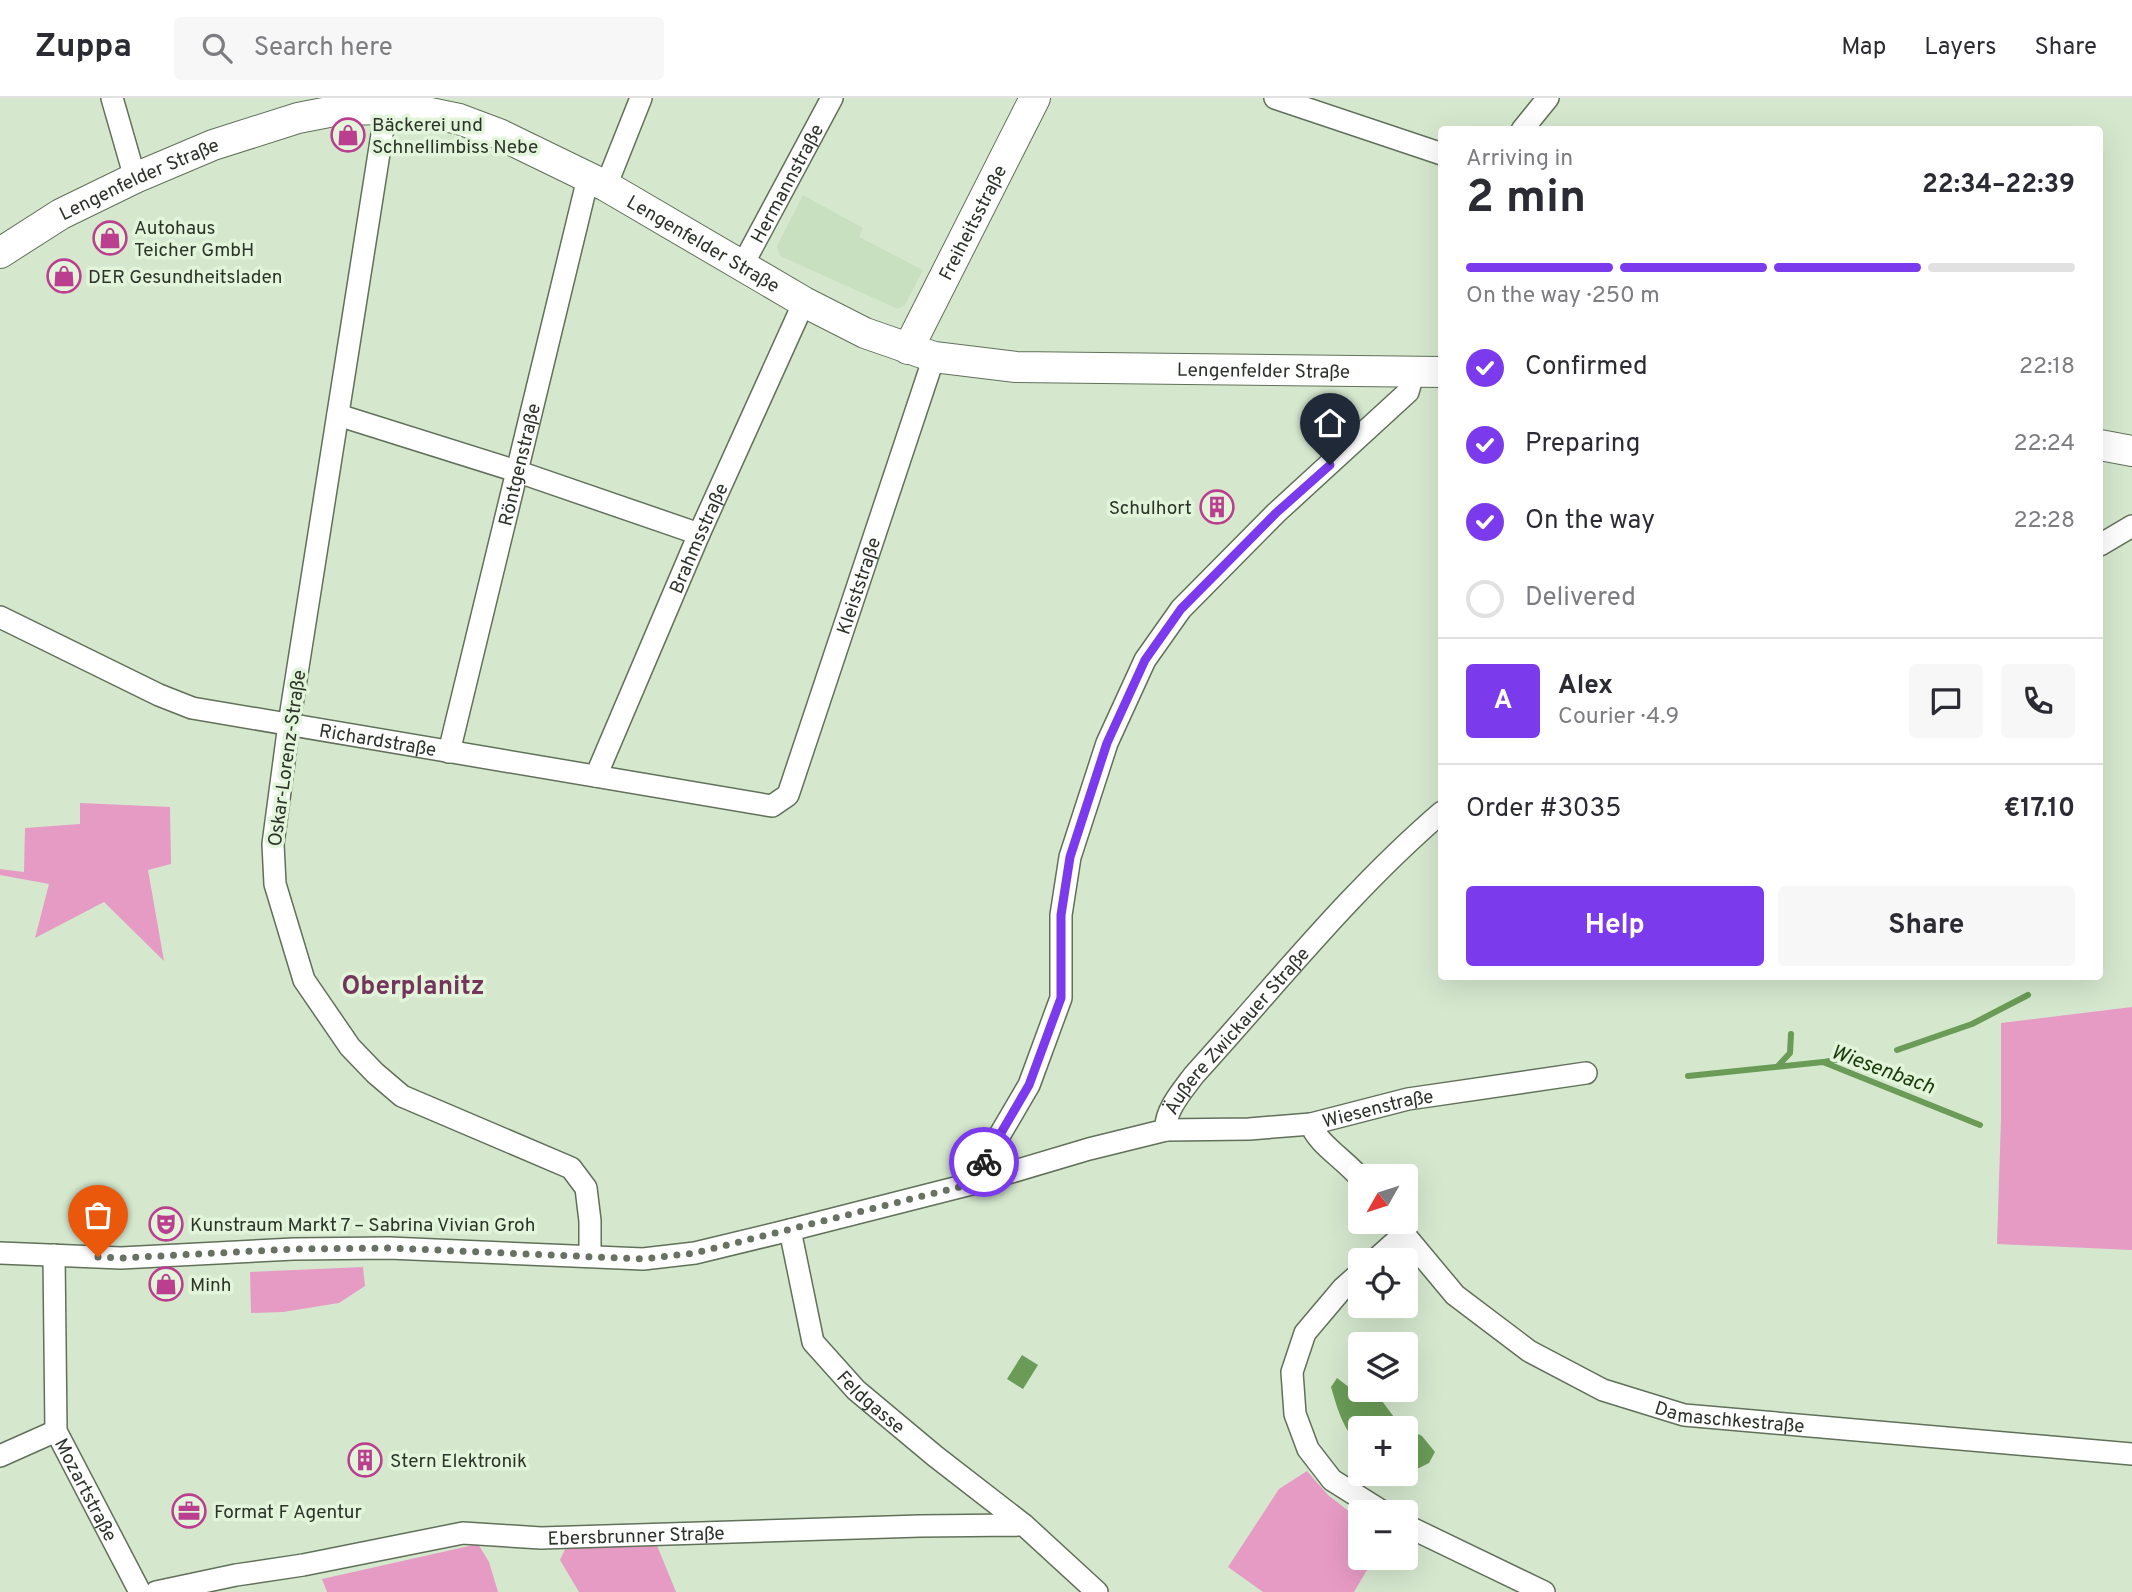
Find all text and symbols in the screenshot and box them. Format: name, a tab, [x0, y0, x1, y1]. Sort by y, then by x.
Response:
search box	[174, 17, 664, 80]
text: Zuppa	[35, 27, 132, 69]
icon: search	[198, 29, 236, 67]
text: Search here	[254, 32, 393, 65]
text: Map	[1841, 33, 1886, 63]
text: Layers	[1924, 33, 1996, 63]
text: Share	[2034, 33, 2097, 63]
place label: Bäckerei und Schnellimbiss Nebe	[372, 114, 538, 160]
shop icon: Bäckerei und Schnellimbiss Nebe	[329, 116, 367, 154]
street label: Hermannstraße	[746, 120, 830, 248]
street label: Lengenfelder Straße	[56, 134, 222, 227]
text: Arriving in	[1466, 145, 1573, 174]
street label: Freiheitsstraße	[935, 161, 1013, 285]
text: 22:34–22:39	[1922, 169, 2075, 202]
text: 2 min	[1466, 170, 1586, 229]
street label: Lengenfelder Straße	[622, 191, 783, 299]
place label: Autohaus Teicher GmbH	[134, 217, 254, 263]
shop icon: Autohaus Teicher GmbH	[91, 219, 129, 257]
shop icon: DER Gesundheitsladen	[45, 257, 83, 295]
place label: DER Gesundheitsladen	[88, 266, 283, 290]
text: On the way · 250 m	[1466, 282, 1660, 311]
icon: check	[1466, 349, 1504, 387]
text: Confirmed	[1525, 351, 1648, 384]
text: 22:18	[2019, 353, 2075, 382]
street label: Lengenfelder Straße	[1177, 359, 1350, 385]
pin	[1300, 393, 1360, 465]
street label: Röntgenstraße	[494, 401, 547, 529]
icon: home	[1311, 404, 1349, 442]
icon: check	[1466, 426, 1504, 464]
text: Preparing	[1525, 428, 1640, 461]
text: 22:24	[2014, 430, 2075, 459]
street label: Brahmsstraße	[665, 480, 735, 598]
building icon: Schulhort	[1198, 488, 1236, 526]
place label: Schulhort	[1109, 497, 1192, 521]
icon: check	[1466, 503, 1504, 541]
text: On the way	[1525, 505, 1655, 538]
text: 22:28	[2014, 507, 2075, 536]
street label: Kleiststraße	[832, 534, 887, 638]
text: Delivered	[1525, 582, 1636, 615]
button: chat	[1909, 664, 1983, 738]
button: phone	[2001, 664, 2075, 738]
street label: Oskar-Lorenz-Straße	[264, 669, 312, 848]
text: Alex	[1558, 670, 1613, 703]
text: A	[1494, 685, 1512, 718]
text: Courier · 4.9	[1558, 703, 1679, 732]
street label: Richardstraße	[317, 720, 438, 763]
text: Order #3035	[1466, 793, 1621, 826]
text: €17.10	[2004, 793, 2075, 826]
button: Help	[1466, 886, 1764, 966]
button: Share	[1778, 886, 2075, 966]
street label: Äußere Zwickauer Straße	[1159, 943, 1316, 1119]
district label: Oberplanitz	[341, 971, 485, 1004]
water label: Wiesenbach	[1827, 1039, 1938, 1102]
street label: Wiesenstraße	[1320, 1085, 1435, 1135]
courier	[949, 1127, 1019, 1197]
icon: bike	[965, 1143, 1003, 1181]
north arrow	[1348, 1164, 1418, 1234]
map controls	[1348, 1164, 1418, 1570]
pin	[68, 1185, 128, 1257]
icon: bag	[79, 1196, 117, 1234]
theatre icon: Kunstraum Markt 7 – Sabrina Vivian Groh	[147, 1205, 185, 1243]
place label: Kunstraum Markt 7 – Sabrina Vivian Groh	[190, 1214, 535, 1238]
button: locate	[1348, 1248, 1418, 1318]
shop icon: Minh	[147, 1265, 185, 1303]
place label: Minh	[190, 1274, 232, 1298]
button: layers	[1348, 1332, 1418, 1402]
street label: Feldgasse	[830, 1366, 909, 1440]
street label: Damaschkestraße	[1652, 1397, 1805, 1439]
button: +	[1348, 1416, 1418, 1486]
street label: Mozartstraße	[48, 1435, 122, 1546]
building icon: Stern Elektronik	[346, 1441, 384, 1479]
place label: Stern Elektronik	[390, 1450, 527, 1474]
office icon: Format F Agentur	[170, 1492, 208, 1530]
button: −	[1348, 1500, 1418, 1570]
place label: Format F Agentur	[214, 1501, 363, 1525]
street label: Ebersbrunner Straße	[547, 1522, 725, 1552]

